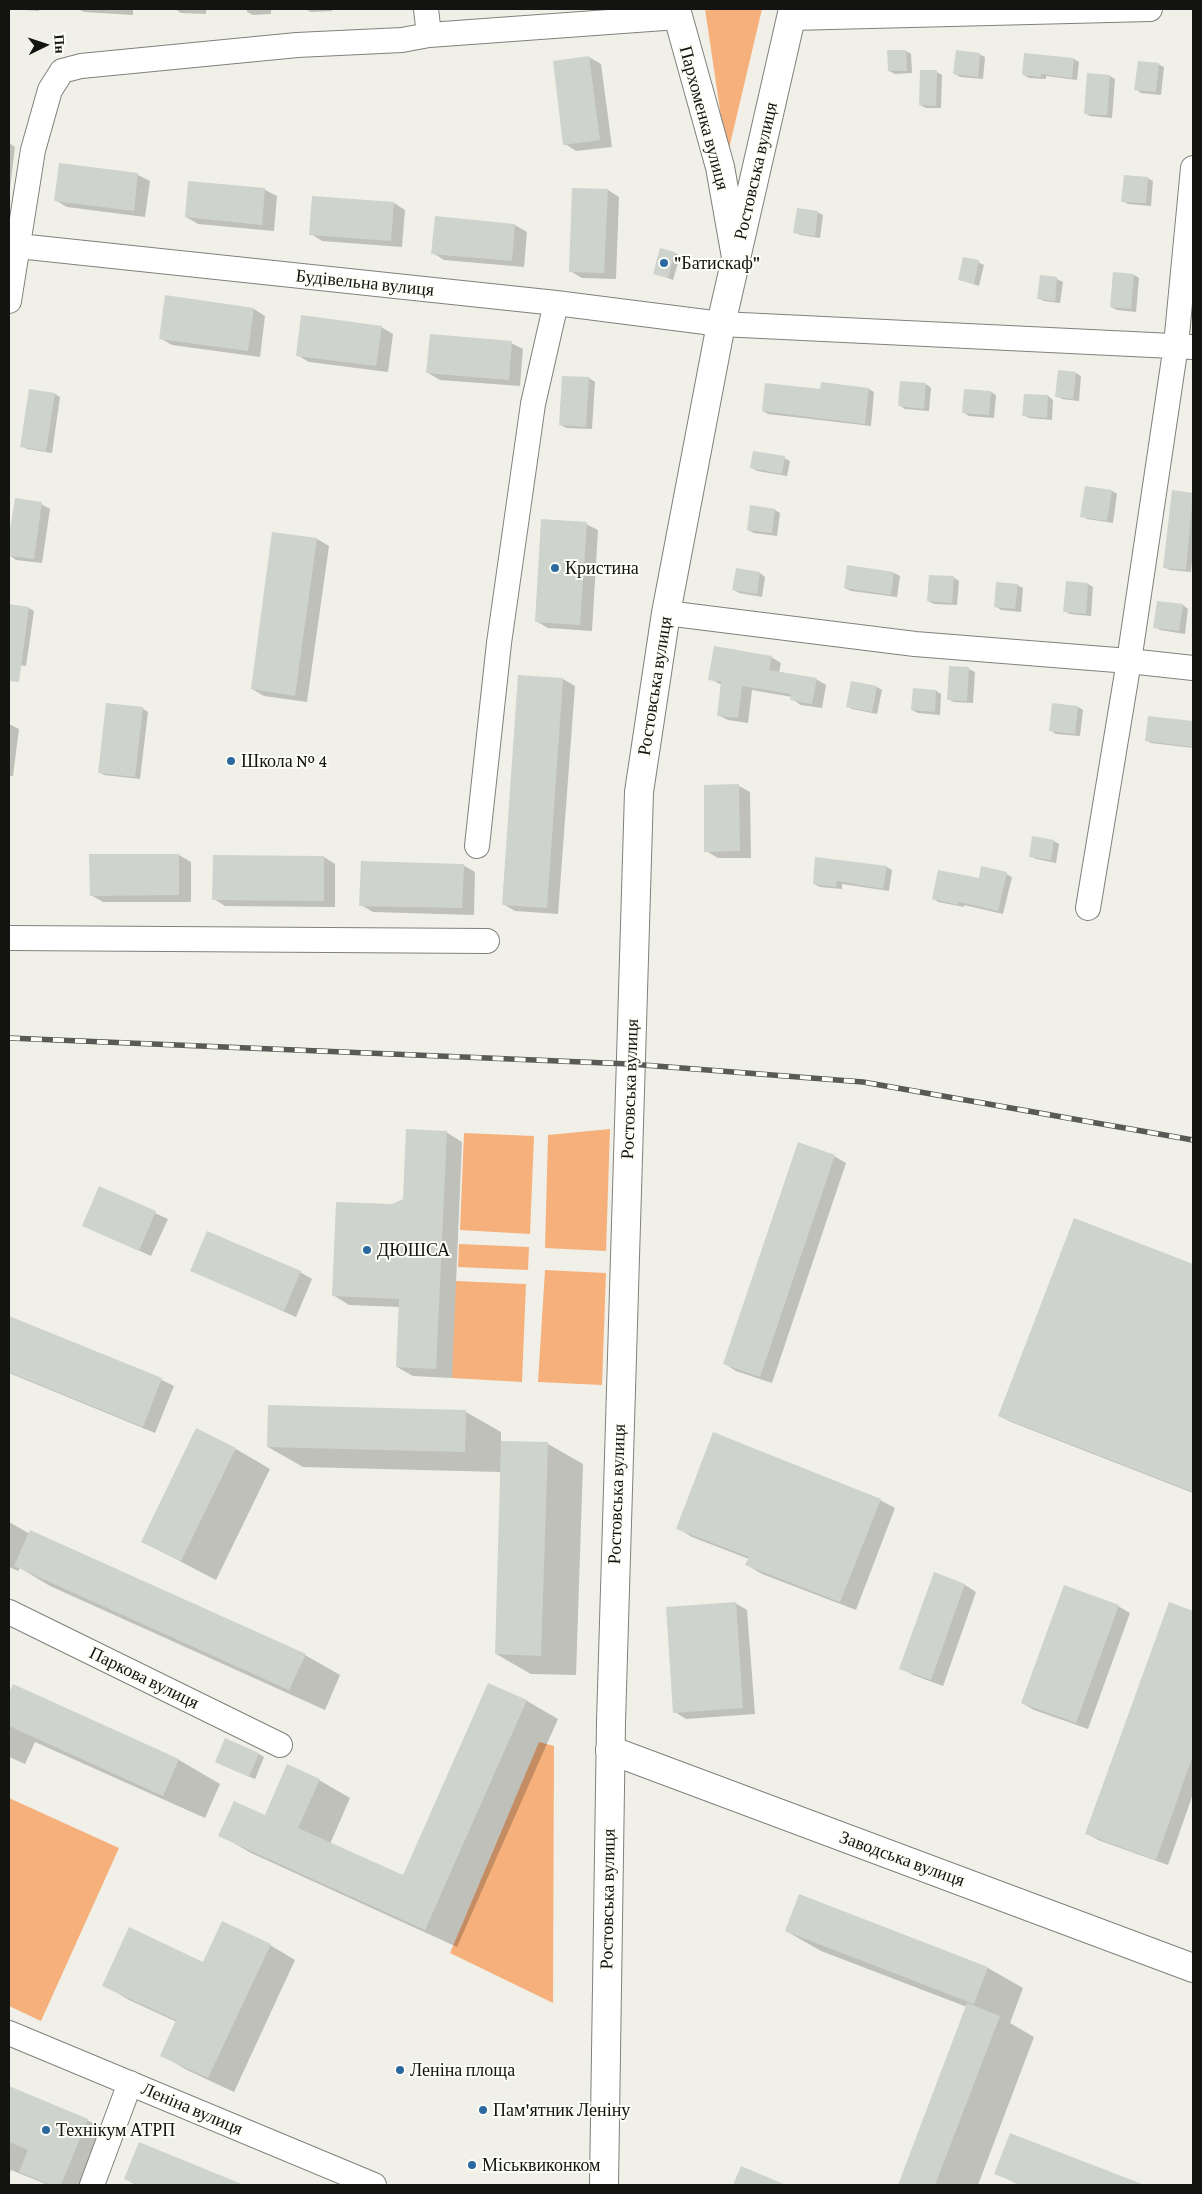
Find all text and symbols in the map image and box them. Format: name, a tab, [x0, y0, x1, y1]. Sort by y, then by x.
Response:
north arrow	[20, 20, 70, 70]
text: Пн	[51, 34, 69, 54]
street label: Пархоменка вулиця	[674, 44, 734, 192]
street label: Ростовська вулиця	[730, 100, 782, 242]
place label: "Батискаф"	[674, 252, 760, 274]
marker: "Батискаф"	[658, 257, 670, 269]
street label: Будівельна вулиця	[295, 265, 435, 301]
place label: Кристина	[565, 557, 639, 579]
marker: Кристина	[549, 562, 561, 574]
street label: Ростовська вулиця	[633, 615, 677, 757]
place label: Школа № 4	[241, 750, 328, 772]
marker: Школа № 4	[225, 755, 237, 767]
street label: Ростовська вулиця	[617, 1018, 643, 1160]
place label: ДЮШСА	[377, 1239, 450, 1261]
marker: ДЮШСА	[361, 1244, 373, 1256]
street label: Ростовська вулиця	[604, 1423, 630, 1565]
street label: Паркова вулиця	[86, 1642, 202, 1714]
street label: Заводська вулиця	[836, 1826, 968, 1892]
street label: Ростовська вулиця	[596, 1828, 620, 1970]
place label: Леніна площа	[410, 2059, 515, 2081]
marker: Леніна площа	[394, 2064, 406, 2076]
street label: Леніна вулиця	[138, 2078, 246, 2140]
place label: Пам'ятник Леніну	[493, 2099, 630, 2121]
marker: Пам'ятник Леніну	[477, 2104, 489, 2116]
place label: Технікум АТРП	[56, 2119, 175, 2141]
marker: Технікум АТРП	[40, 2124, 52, 2136]
place label: Міськвиконком	[482, 2154, 600, 2176]
marker: Міськвиконком	[466, 2159, 478, 2171]

